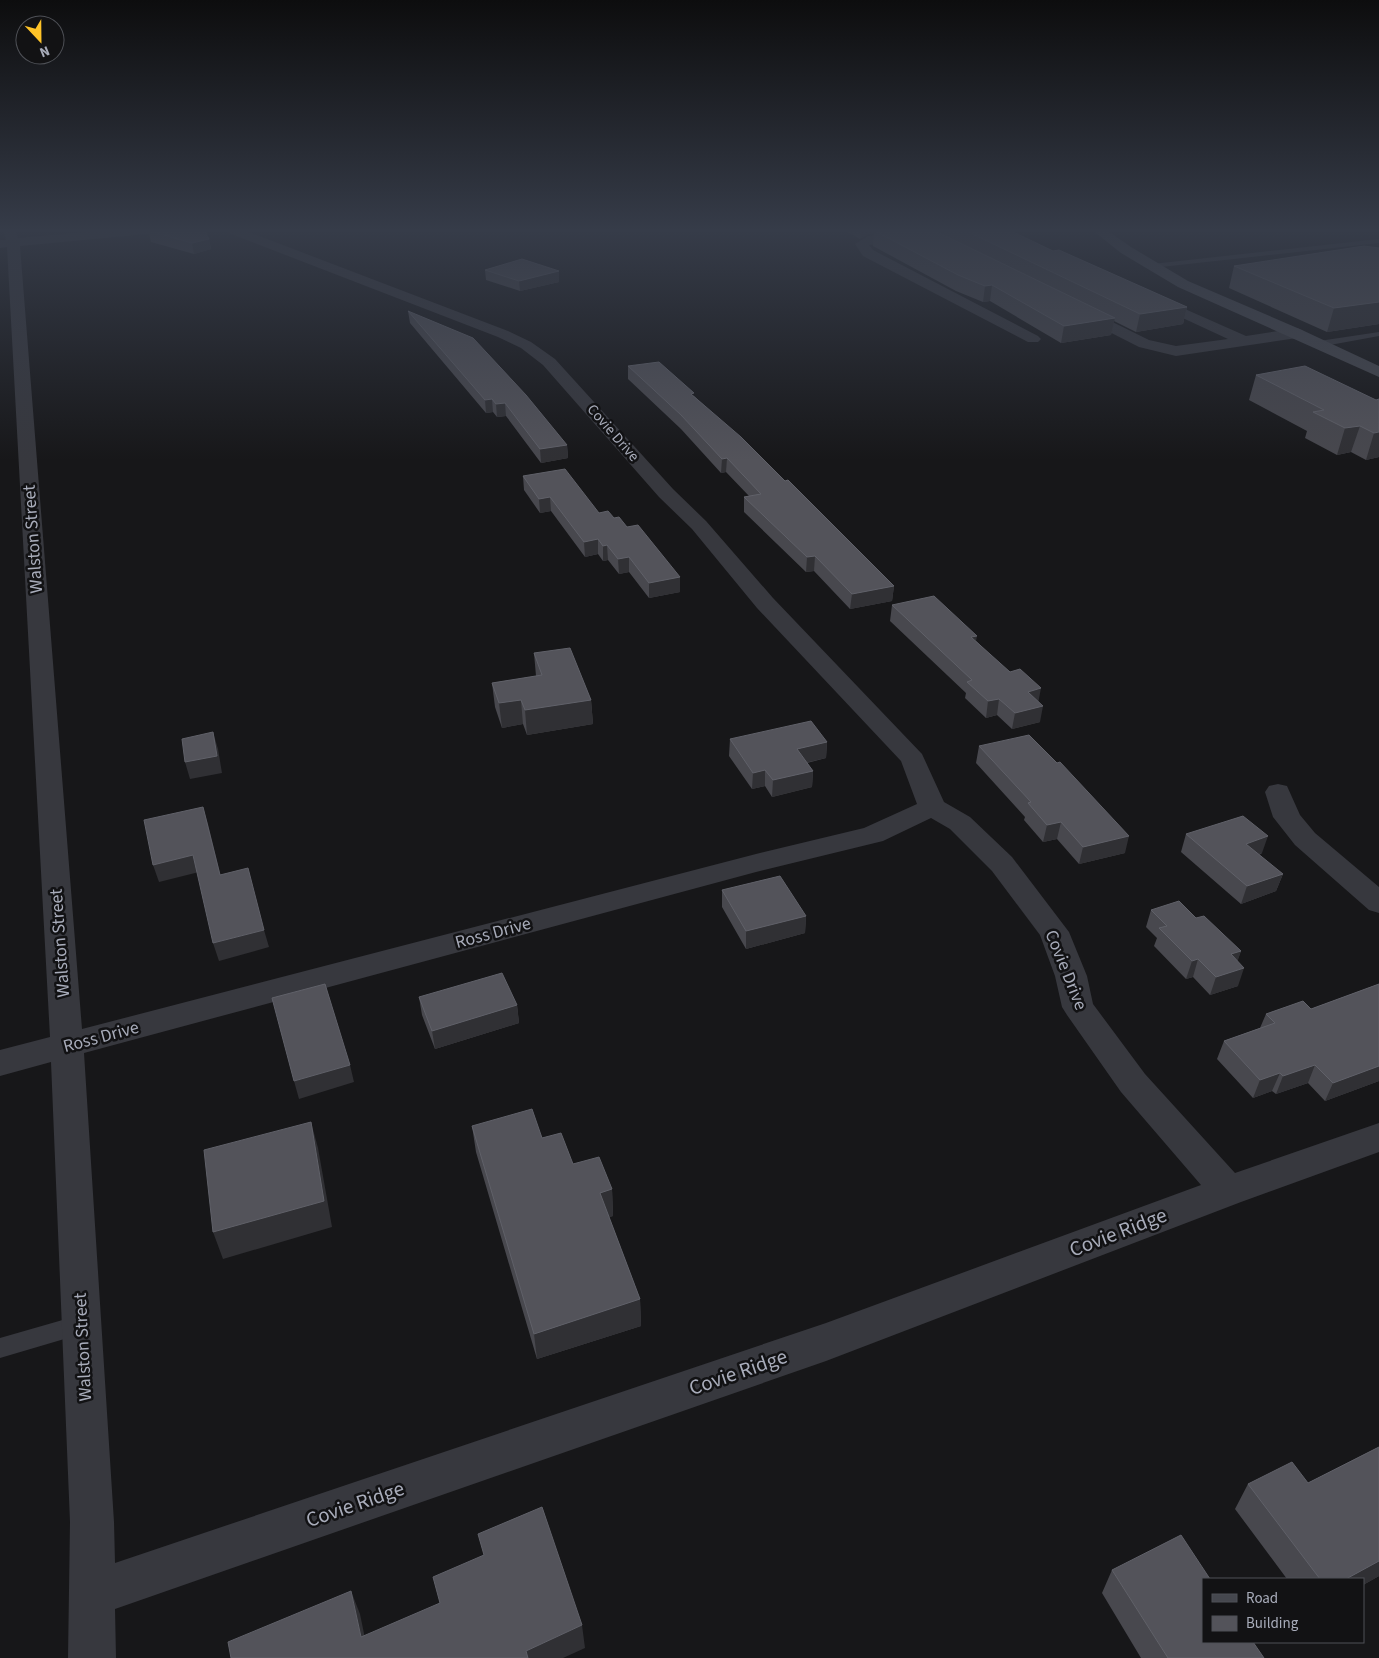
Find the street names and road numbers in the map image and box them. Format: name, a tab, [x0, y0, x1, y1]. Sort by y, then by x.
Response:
street label: Covie Drive	[582, 400, 644, 466]
street label: Walston Street	[17, 484, 49, 594]
street label: Walston Street	[44, 888, 76, 998]
street label: Ross Drive	[452, 911, 534, 955]
street label: Covie Drive	[1039, 926, 1093, 1014]
street label: Ross Drive	[60, 1015, 142, 1059]
street label: Covie Ridge	[1065, 1200, 1171, 1264]
street label: Walston Street	[68, 1292, 98, 1402]
street label: Covie Ridge	[685, 1341, 791, 1403]
street label: Covie Ridge	[302, 1473, 408, 1535]

